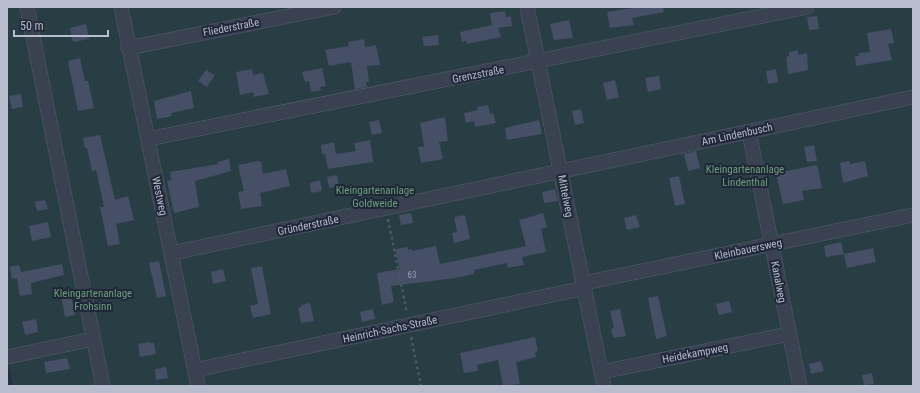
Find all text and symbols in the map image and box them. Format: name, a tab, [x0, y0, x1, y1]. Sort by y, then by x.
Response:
scale bar	[14, 12, 108, 38]
street label: Fliederstraße	[202, 16, 260, 39]
text: 50 m	[20, 19, 44, 33]
street label: Grenzstraße	[451, 63, 505, 86]
street label: Am Lindenbusch	[700, 121, 774, 148]
park label: Kleingartenanlage Lindenthal	[706, 163, 784, 189]
street label: Mittelweg	[555, 174, 576, 218]
street label: Westweg	[149, 175, 170, 217]
park label: Kleingartenanlage Goldweide	[336, 184, 414, 210]
street label: Gründerstraße	[276, 213, 340, 238]
street label: Kleinbauersweg	[713, 236, 783, 263]
street label: Kanalweg	[768, 260, 789, 304]
house number: 63	[408, 270, 416, 280]
park label: Kleingartenanlage Frohsinn	[54, 287, 132, 313]
street label: Heinrich-Sachs-Straße	[342, 313, 439, 346]
street label: Heidekampweg	[661, 341, 729, 366]

